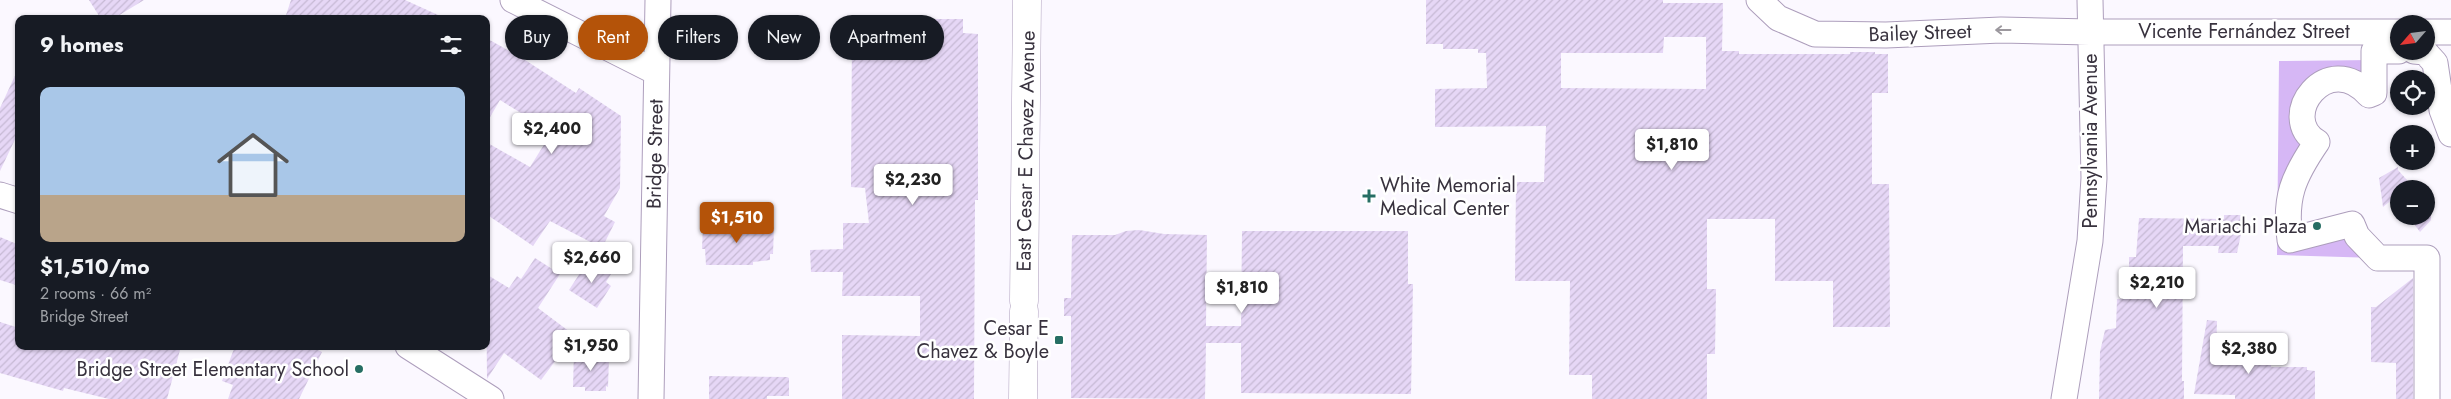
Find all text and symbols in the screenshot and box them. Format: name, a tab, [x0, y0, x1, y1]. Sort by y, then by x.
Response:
chip: Buy	[505, 15, 568, 60]
chip: Rent	[578, 15, 648, 60]
chip: Filters	[658, 15, 738, 60]
chip: New	[748, 15, 820, 60]
chip: Apartment	[830, 15, 944, 60]
north arrow	[2390, 15, 2435, 60]
map controls	[2390, 15, 2435, 225]
street label: Bailey Street	[1868, 17, 1972, 49]
street label: Vicente Fernández Street	[2138, 17, 2350, 46]
one-way arrow	[1996, 25, 2012, 35]
text: 9 homes	[40, 30, 124, 60]
street label: East Cesar E Chavez Avenue	[1009, 30, 1043, 272]
icon: filters	[437, 31, 465, 59]
street label: Pennsylvania Avenue	[2076, 53, 2105, 229]
button: locate	[2390, 70, 2435, 115]
street label: Bridge Street	[640, 99, 670, 209]
pin: $2,400	[511, 112, 593, 155]
text: $2,400	[523, 117, 581, 140]
icon: home	[208, 120, 298, 210]
button: +	[2390, 125, 2435, 170]
pin: $1,810	[1631, 128, 1713, 171]
text: $1,810	[1646, 133, 1698, 156]
pin: $2,230	[872, 164, 954, 206]
text: $2,230	[885, 168, 941, 191]
place label: White Memorial Medical Center	[1380, 171, 1516, 223]
button: −	[2390, 180, 2435, 225]
marker: White Memorial Medical Center	[1362, 189, 1376, 203]
pin: $1,510	[696, 202, 778, 244]
text: $1,510	[711, 206, 763, 229]
place label: Mariachi Plaza	[2184, 212, 2307, 241]
marker: Mariachi Plaza	[2311, 220, 2323, 232]
pin: $2,660	[551, 242, 633, 284]
text: $2,660	[563, 246, 621, 269]
text: $1,510/mo	[40, 252, 150, 282]
pin: $2,210	[2116, 266, 2198, 309]
text: $2,210	[2130, 271, 2184, 294]
pin: $1,810	[1201, 272, 1283, 314]
text: $1,810	[1216, 276, 1268, 299]
text: 2 rooms · 66 m²	[40, 282, 151, 305]
text: Bridge Street	[40, 305, 128, 328]
place label: Cesar E Chavez & Boyle	[917, 314, 1049, 366]
pin: $1,950	[550, 330, 632, 372]
pin: $2,380	[2208, 332, 2290, 375]
text: $1,950	[564, 334, 618, 357]
marker: Cesar E Chavez & Boyle	[1053, 334, 1065, 346]
text: $2,380	[2221, 337, 2277, 360]
place label: Bridge Street Elementary School	[77, 355, 349, 384]
marker: Bridge Street Elementary School	[353, 363, 365, 375]

